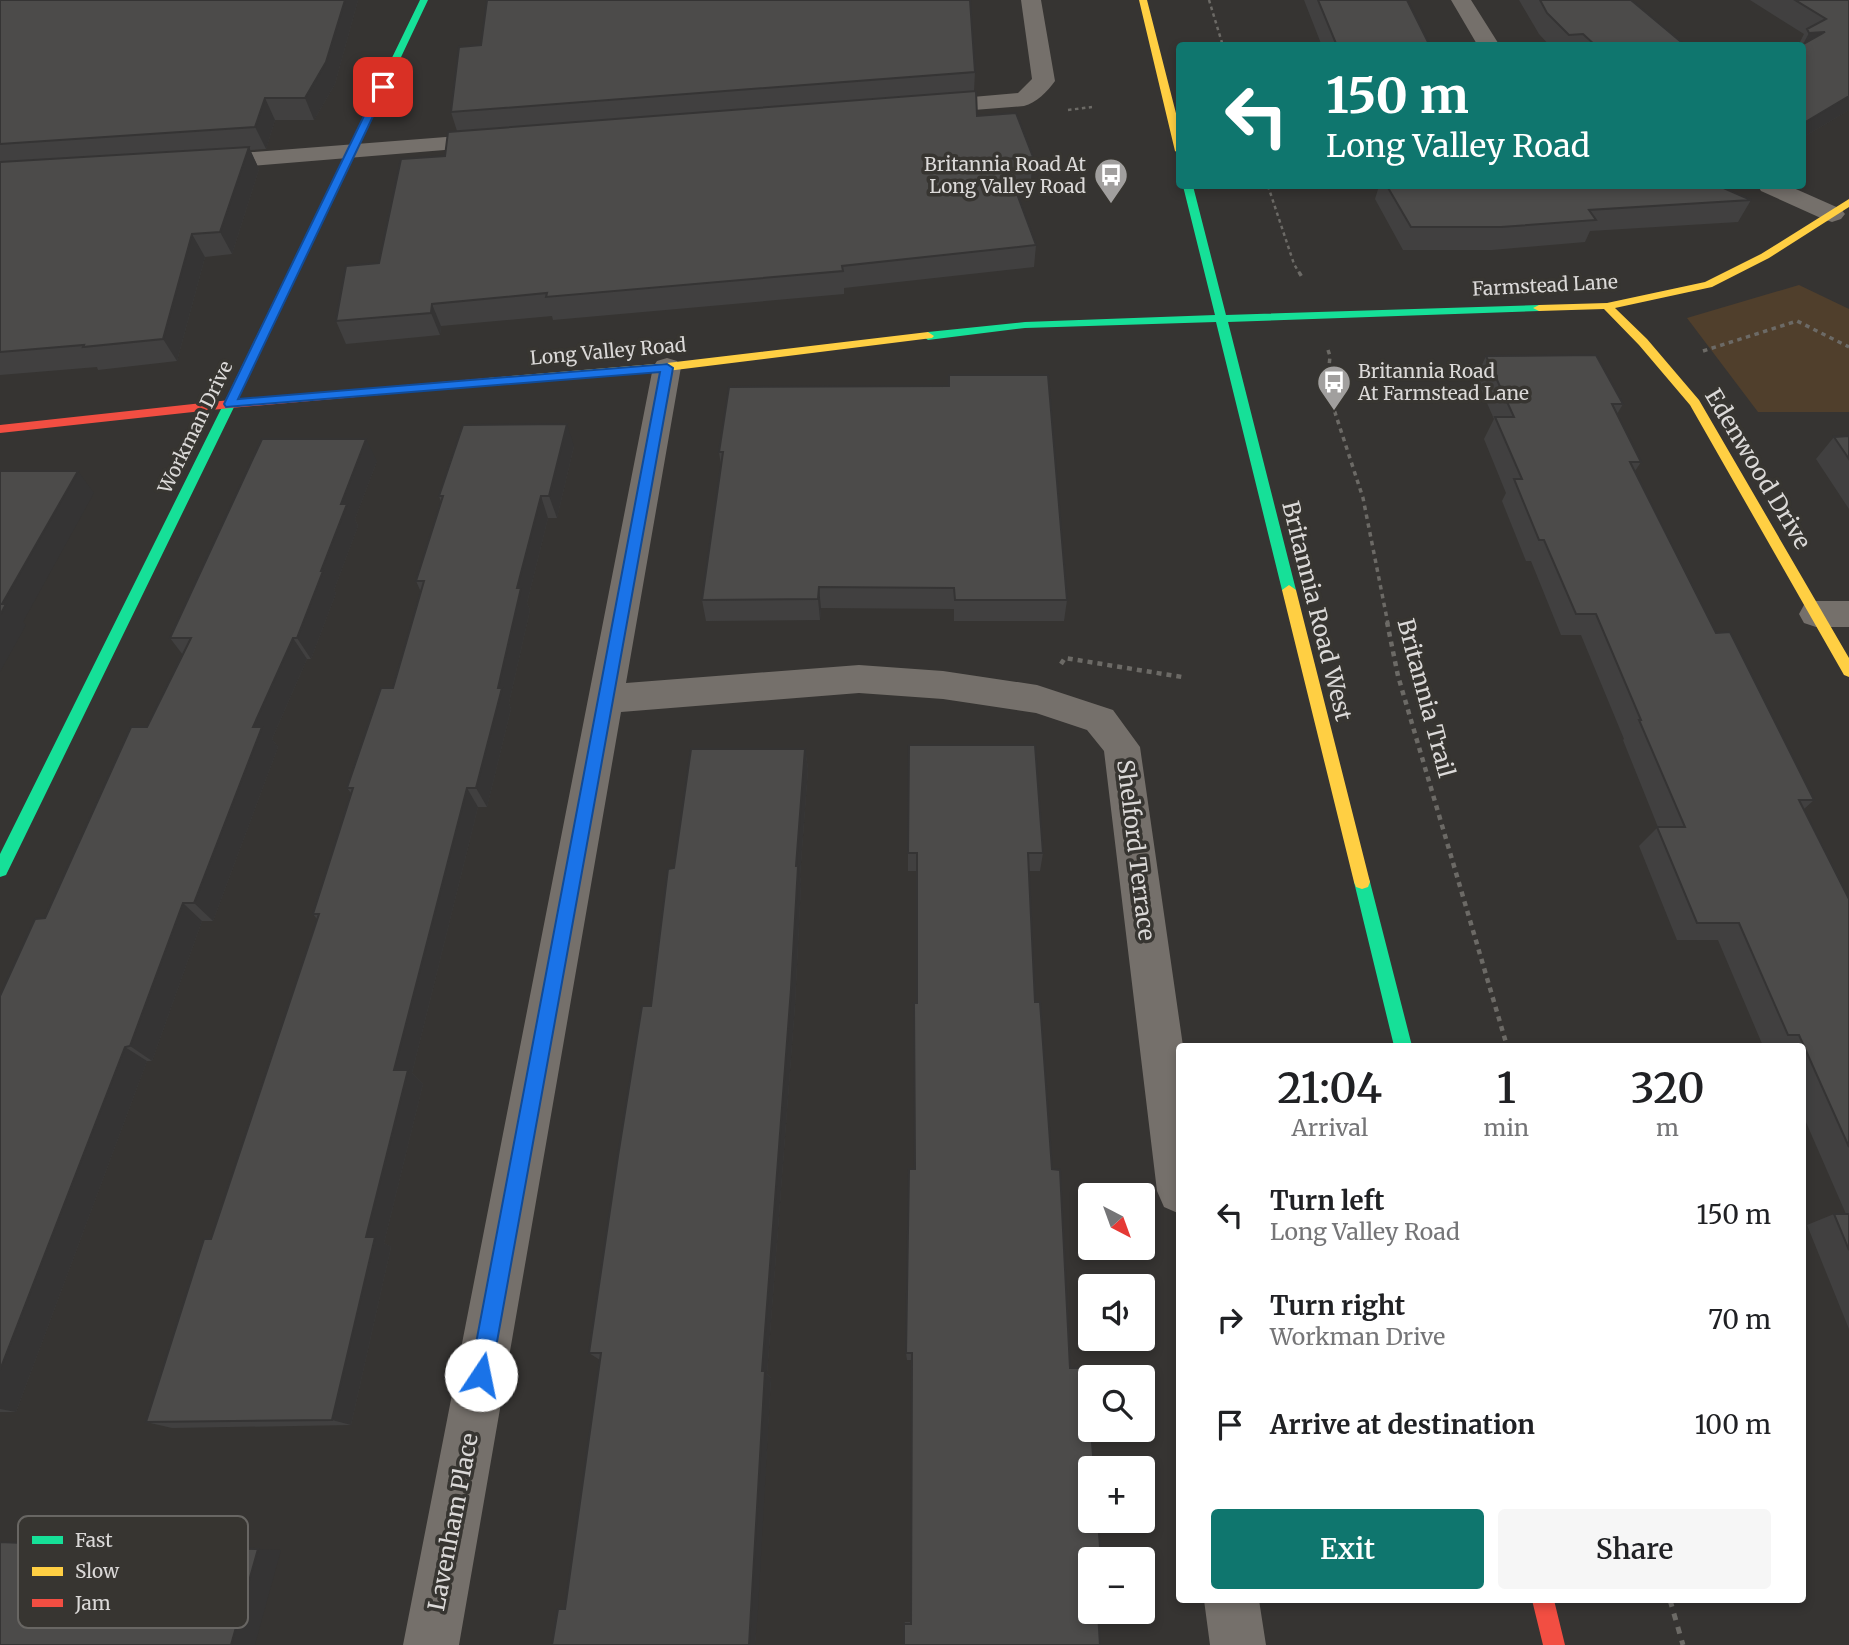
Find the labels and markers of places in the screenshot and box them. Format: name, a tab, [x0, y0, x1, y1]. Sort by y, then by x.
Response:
pin	[353, 57, 413, 117]
place label: Britannia Road At Long Valley Road	[924, 152, 1087, 198]
bus stop icon: Britannia Road At Long Valley Road	[1092, 156, 1130, 205]
place label: Britannia Road At Farmstead Lane	[1357, 359, 1529, 405]
bus stop icon: Britannia Road At Farmstead Lane	[1315, 363, 1353, 412]

